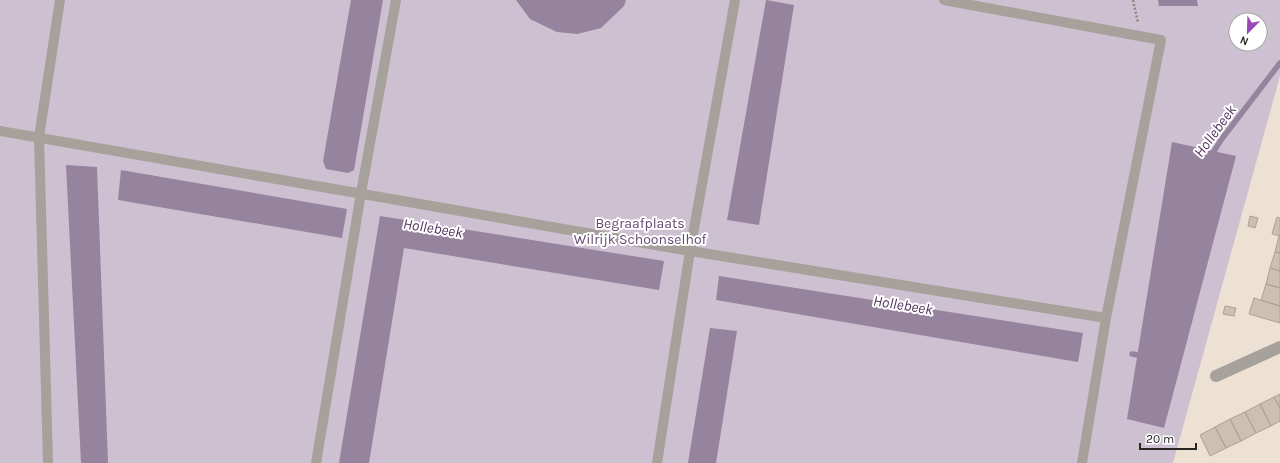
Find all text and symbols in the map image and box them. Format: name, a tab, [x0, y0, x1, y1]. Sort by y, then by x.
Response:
north arrow	[1228, 12, 1268, 52]
text: N	[1238, 33, 1250, 48]
water label: Hollebeek	[1190, 101, 1240, 161]
water label: Hollebeek	[402, 214, 465, 242]
park label: Begraafplaats Wilrijk Schoonselhof	[574, 215, 707, 248]
water label: Hollebeek	[872, 291, 935, 319]
scale bar	[1140, 425, 1196, 451]
text: 20 m	[1146, 432, 1174, 446]

